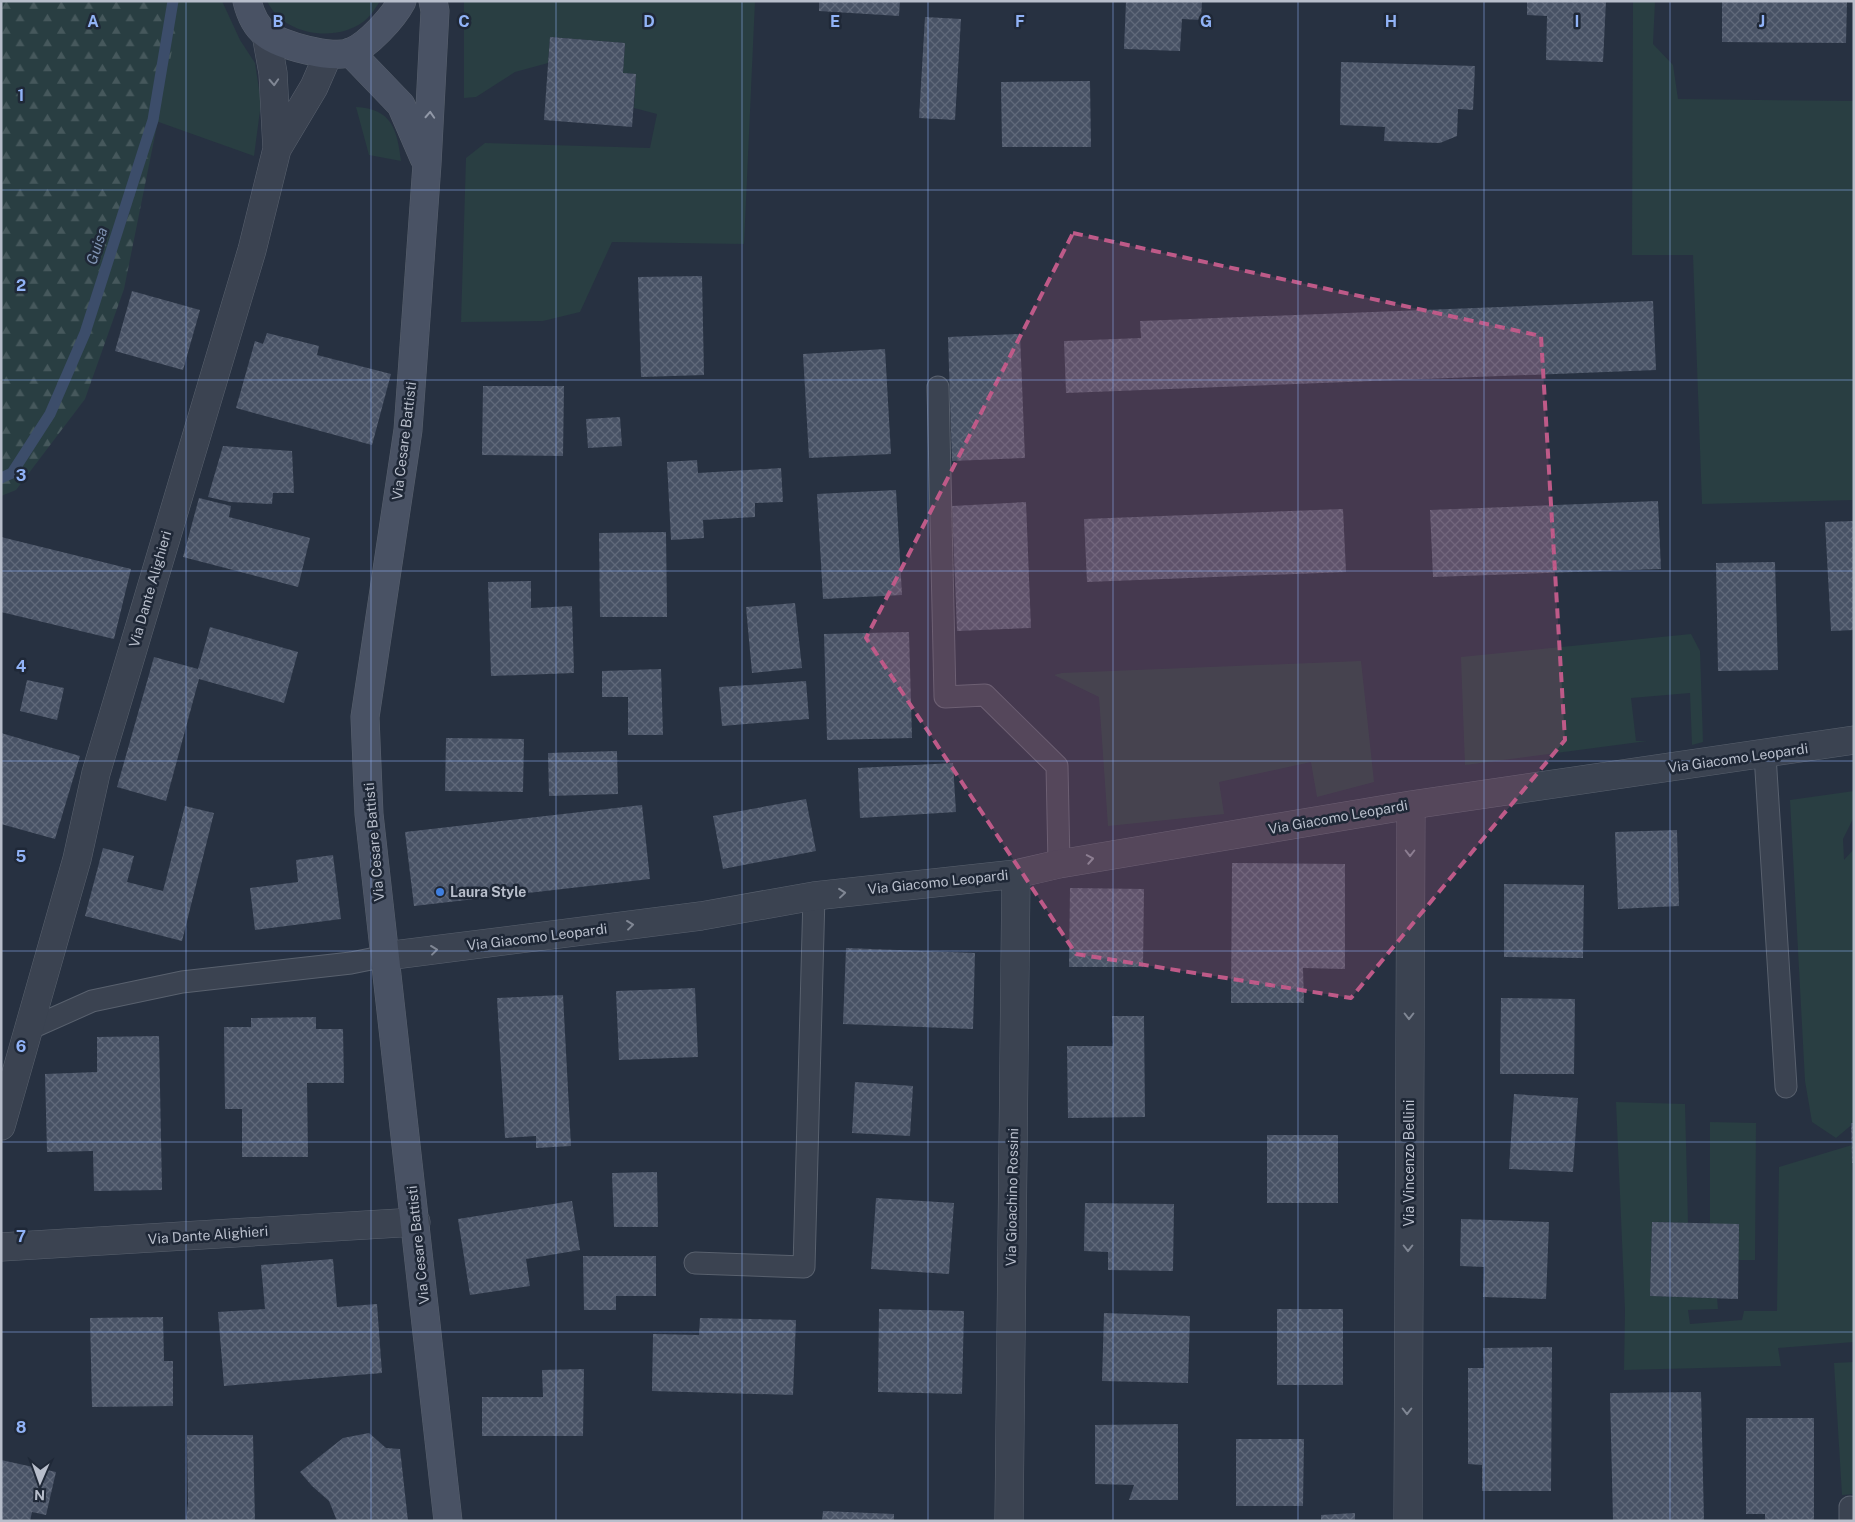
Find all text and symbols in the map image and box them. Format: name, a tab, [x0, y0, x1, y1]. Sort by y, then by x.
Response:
text: A	[87, 12, 99, 31]
text: B	[273, 12, 284, 31]
text: C	[458, 12, 470, 31]
text: D	[643, 12, 655, 31]
text: E	[830, 12, 840, 31]
text: F	[1015, 12, 1025, 31]
text: G	[1200, 12, 1212, 31]
text: H	[1385, 12, 1397, 31]
text: I	[1575, 12, 1579, 31]
text: J	[1759, 12, 1765, 31]
one-way arrow	[268, 79, 279, 87]
text: 1	[18, 86, 24, 105]
one-way arrow	[424, 111, 435, 119]
water label: Guisa	[83, 225, 111, 267]
text: 2	[16, 276, 26, 295]
street label: Via Cesare Battisti	[389, 381, 419, 501]
text: 3	[16, 466, 26, 485]
street label: Via Dante Alighieri	[126, 529, 174, 649]
text: 4	[16, 657, 27, 676]
street label: Via Giacomo Leopardi	[1667, 740, 1809, 776]
street label: Via Cesare Battisti	[361, 782, 387, 902]
street label: Via Giacomo Leopardi	[1267, 797, 1409, 837]
text: 5	[16, 847, 27, 866]
one-way arrow	[1405, 850, 1415, 858]
one-way arrow	[1085, 854, 1094, 864]
street label: Via Giacomo Leopardi	[867, 867, 1009, 897]
place label: Laura Style	[450, 884, 526, 900]
marker: Laura Style	[434, 886, 446, 898]
one-way arrow	[839, 888, 847, 899]
street label: Via Giacomo Leopardi	[466, 920, 608, 954]
one-way arrow	[626, 920, 634, 931]
one-way arrow	[430, 945, 438, 956]
one-way arrow	[1404, 1012, 1415, 1020]
text: 6	[16, 1037, 26, 1056]
street label: Via Vincenzo Bellini	[1401, 1100, 1417, 1226]
street label: Via Gioachino Rossini	[1003, 1128, 1021, 1266]
street label: Via Cesare Battisti	[404, 1185, 432, 1305]
street label: Via Dante Alighieri	[147, 1223, 269, 1247]
text: 7	[16, 1227, 26, 1246]
one-way arrow	[1403, 1245, 1413, 1253]
one-way arrow	[1402, 1408, 1412, 1415]
text: 8	[16, 1418, 27, 1437]
north arrow	[15, 1457, 65, 1507]
text: N	[34, 1487, 45, 1503]

